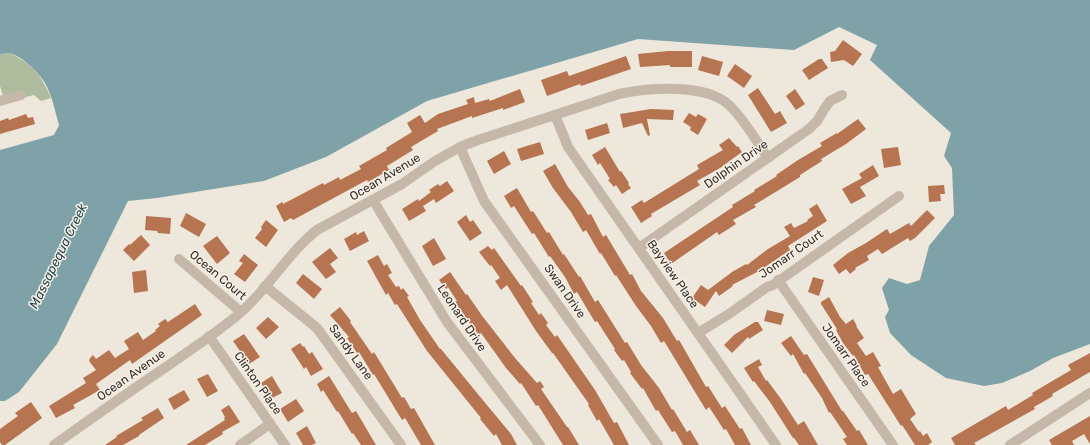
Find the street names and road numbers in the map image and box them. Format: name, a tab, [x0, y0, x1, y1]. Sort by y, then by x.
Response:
street label: Dolphin Drive	[701, 137, 771, 191]
street label: Ocean Avenue	[347, 150, 423, 204]
street label: Jomarr Court	[756, 227, 826, 281]
street label: Bayview Place	[644, 237, 702, 311]
street label: Ocean Court	[187, 247, 249, 303]
street label: Swan Drive	[541, 261, 589, 321]
street label: Leonard Drive	[435, 282, 490, 354]
street label: Jomarr Place	[819, 321, 873, 390]
street label: Sandy Lane	[326, 322, 376, 383]
street label: Ocean Avenue	[94, 346, 168, 404]
street label: Clinton Place	[231, 349, 285, 417]

